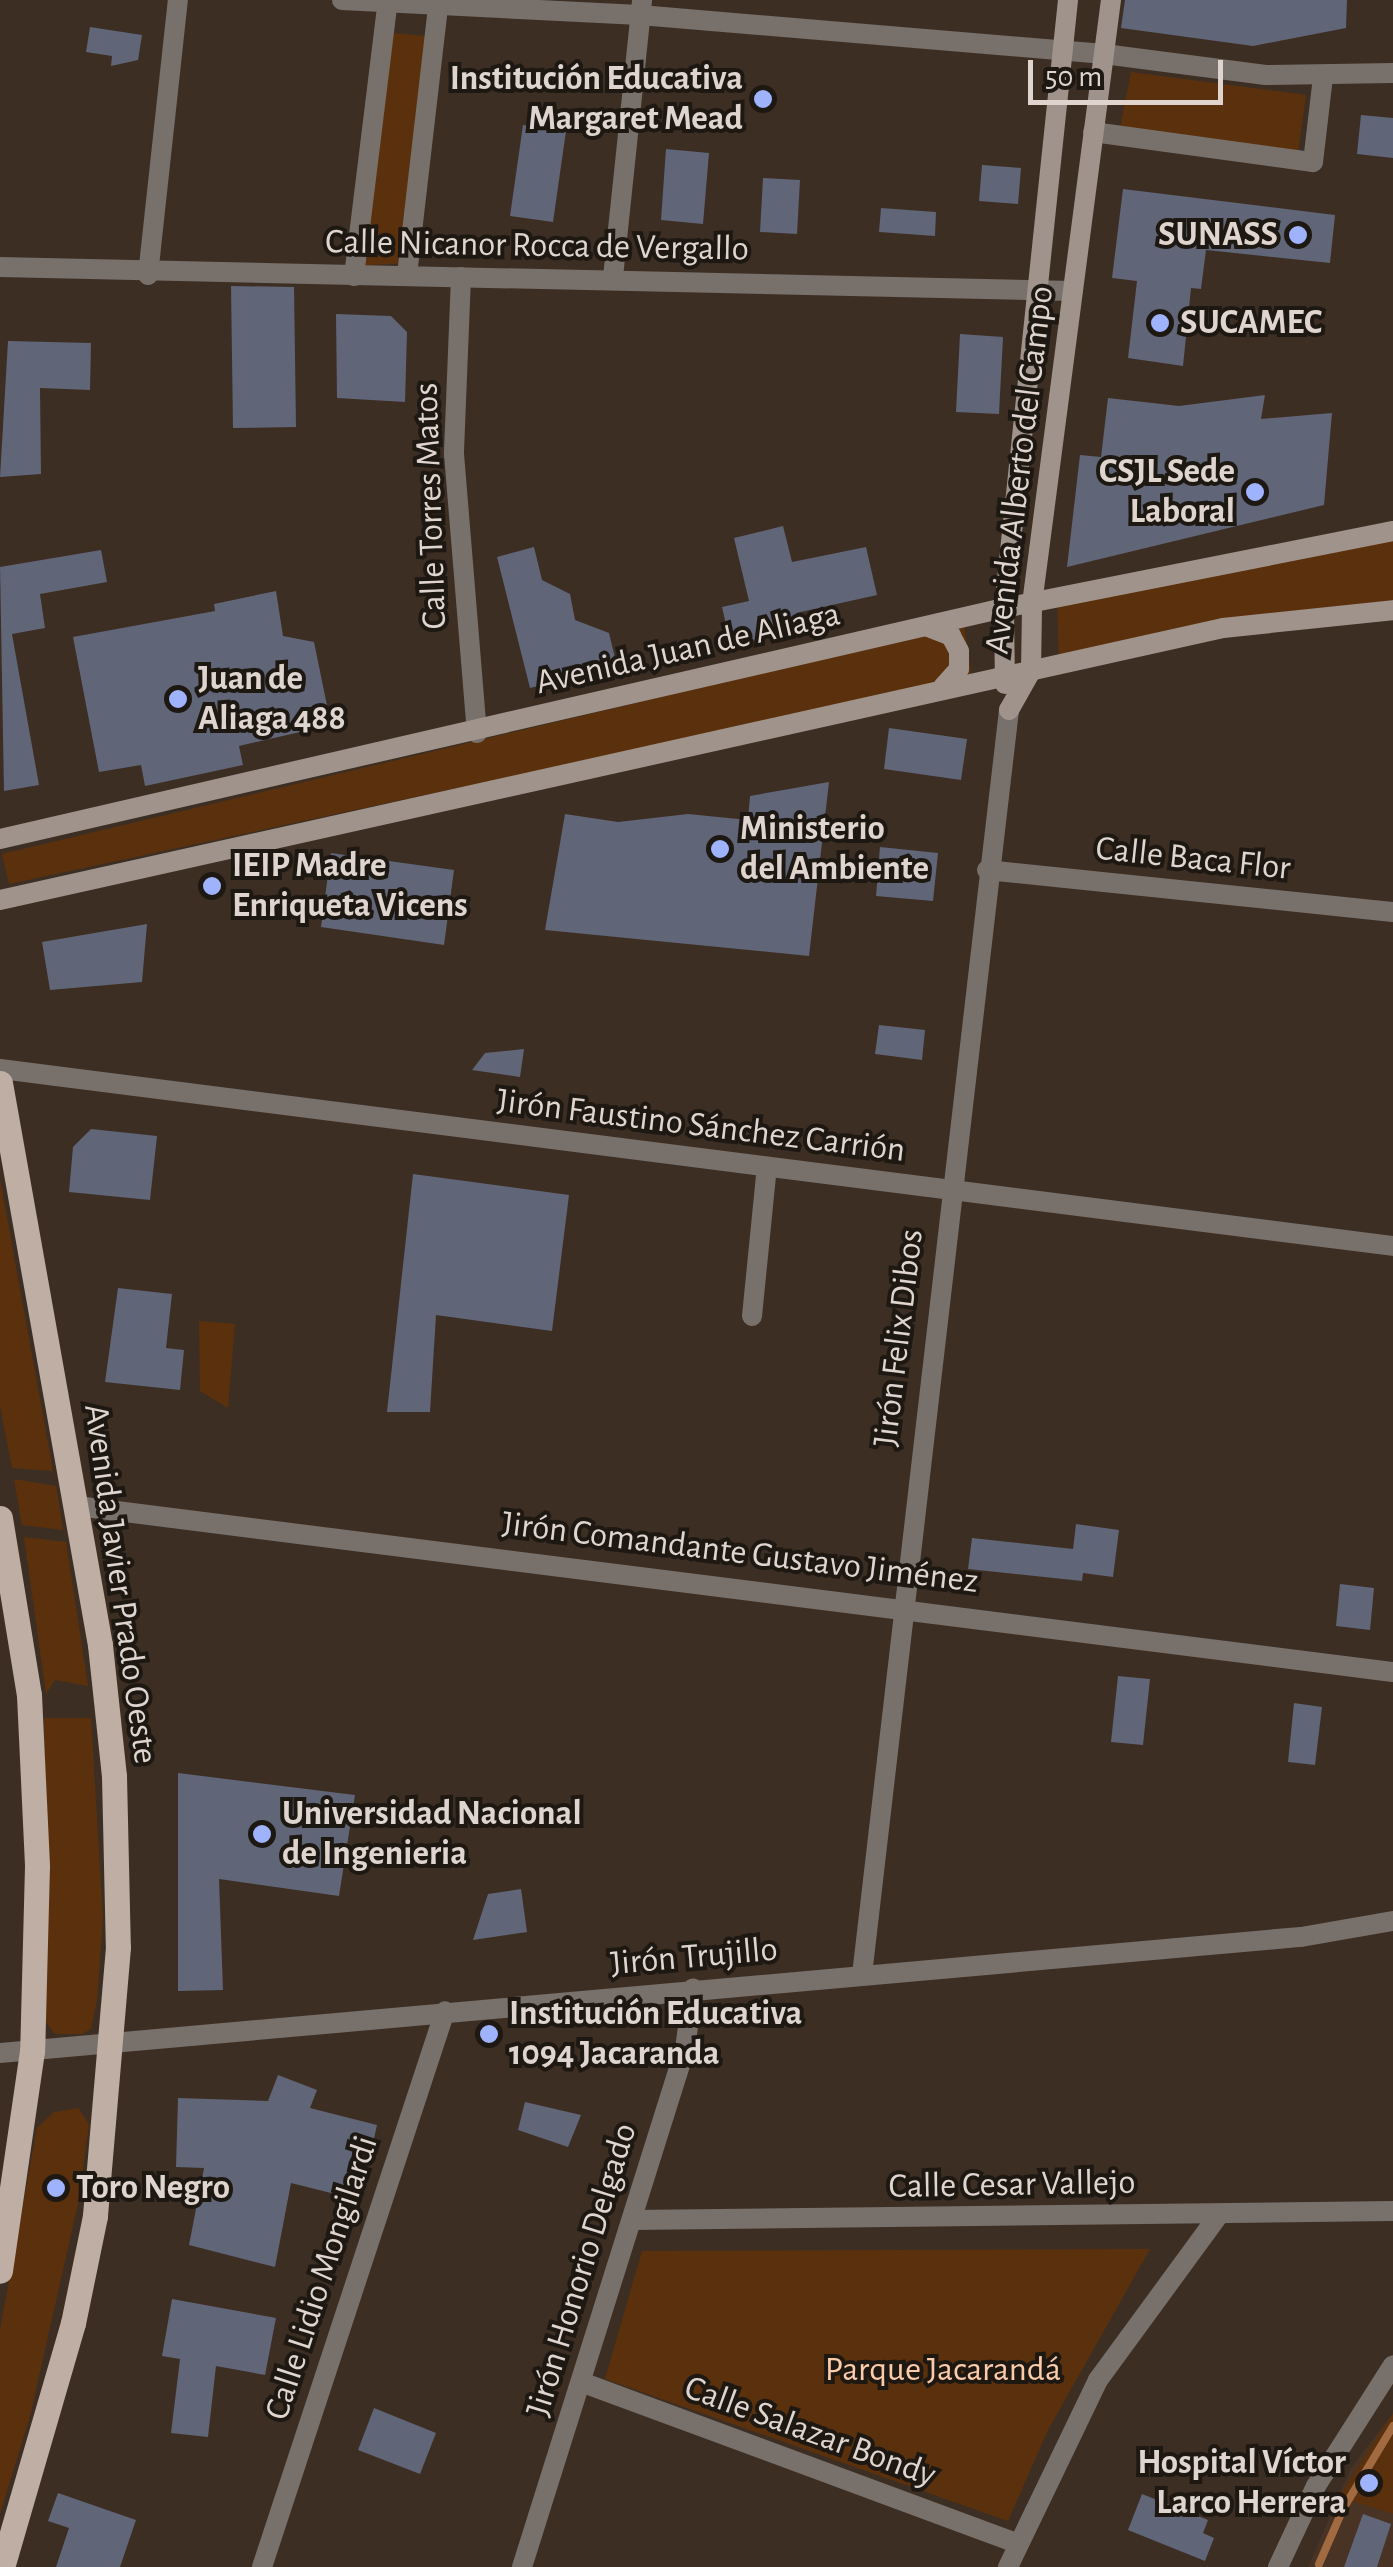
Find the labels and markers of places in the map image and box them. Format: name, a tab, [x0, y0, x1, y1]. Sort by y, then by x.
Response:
place label: Institución Educativa Margaret Mead	[450, 58, 743, 140]
marker: Institución Educativa Margaret Mead	[752, 88, 774, 110]
place label: SUNASS	[1158, 214, 1278, 256]
marker: SUNASS	[1287, 224, 1309, 246]
place label: SUCAMEC	[1180, 302, 1322, 344]
marker: SUCAMEC	[1149, 312, 1171, 334]
place label: CSJL Sede Laboral	[1099, 451, 1235, 533]
marker: CSJL Sede Laboral	[1244, 481, 1266, 503]
place label: Juan de Aliaga 488	[198, 658, 346, 740]
marker: Juan de Aliaga 488	[167, 688, 189, 710]
place label: Ministerio del Ambiente	[740, 808, 929, 890]
marker: Ministerio del Ambiente	[709, 838, 731, 860]
place label: IEIP Madre Enriqueta Vicens	[232, 845, 468, 927]
marker: IEIP Madre Enriqueta Vicens	[201, 875, 223, 897]
place label: Universidad Nacional de Ingenieria	[282, 1793, 582, 1875]
marker: Universidad Nacional de Ingenieria	[251, 1823, 273, 1845]
place label: Institución Educativa 1094 Jacaranda	[509, 1993, 802, 2075]
marker: Institución Educativa 1094 Jacaranda	[478, 2023, 500, 2045]
place label: Toro Negro	[76, 2167, 230, 2209]
marker: Toro Negro	[45, 2177, 67, 2199]
place label: Hospital Víctor Larco Herrera	[1137, 2442, 1346, 2524]
marker: Hospital Víctor Larco Herrera	[1356, 2470, 1382, 2496]

